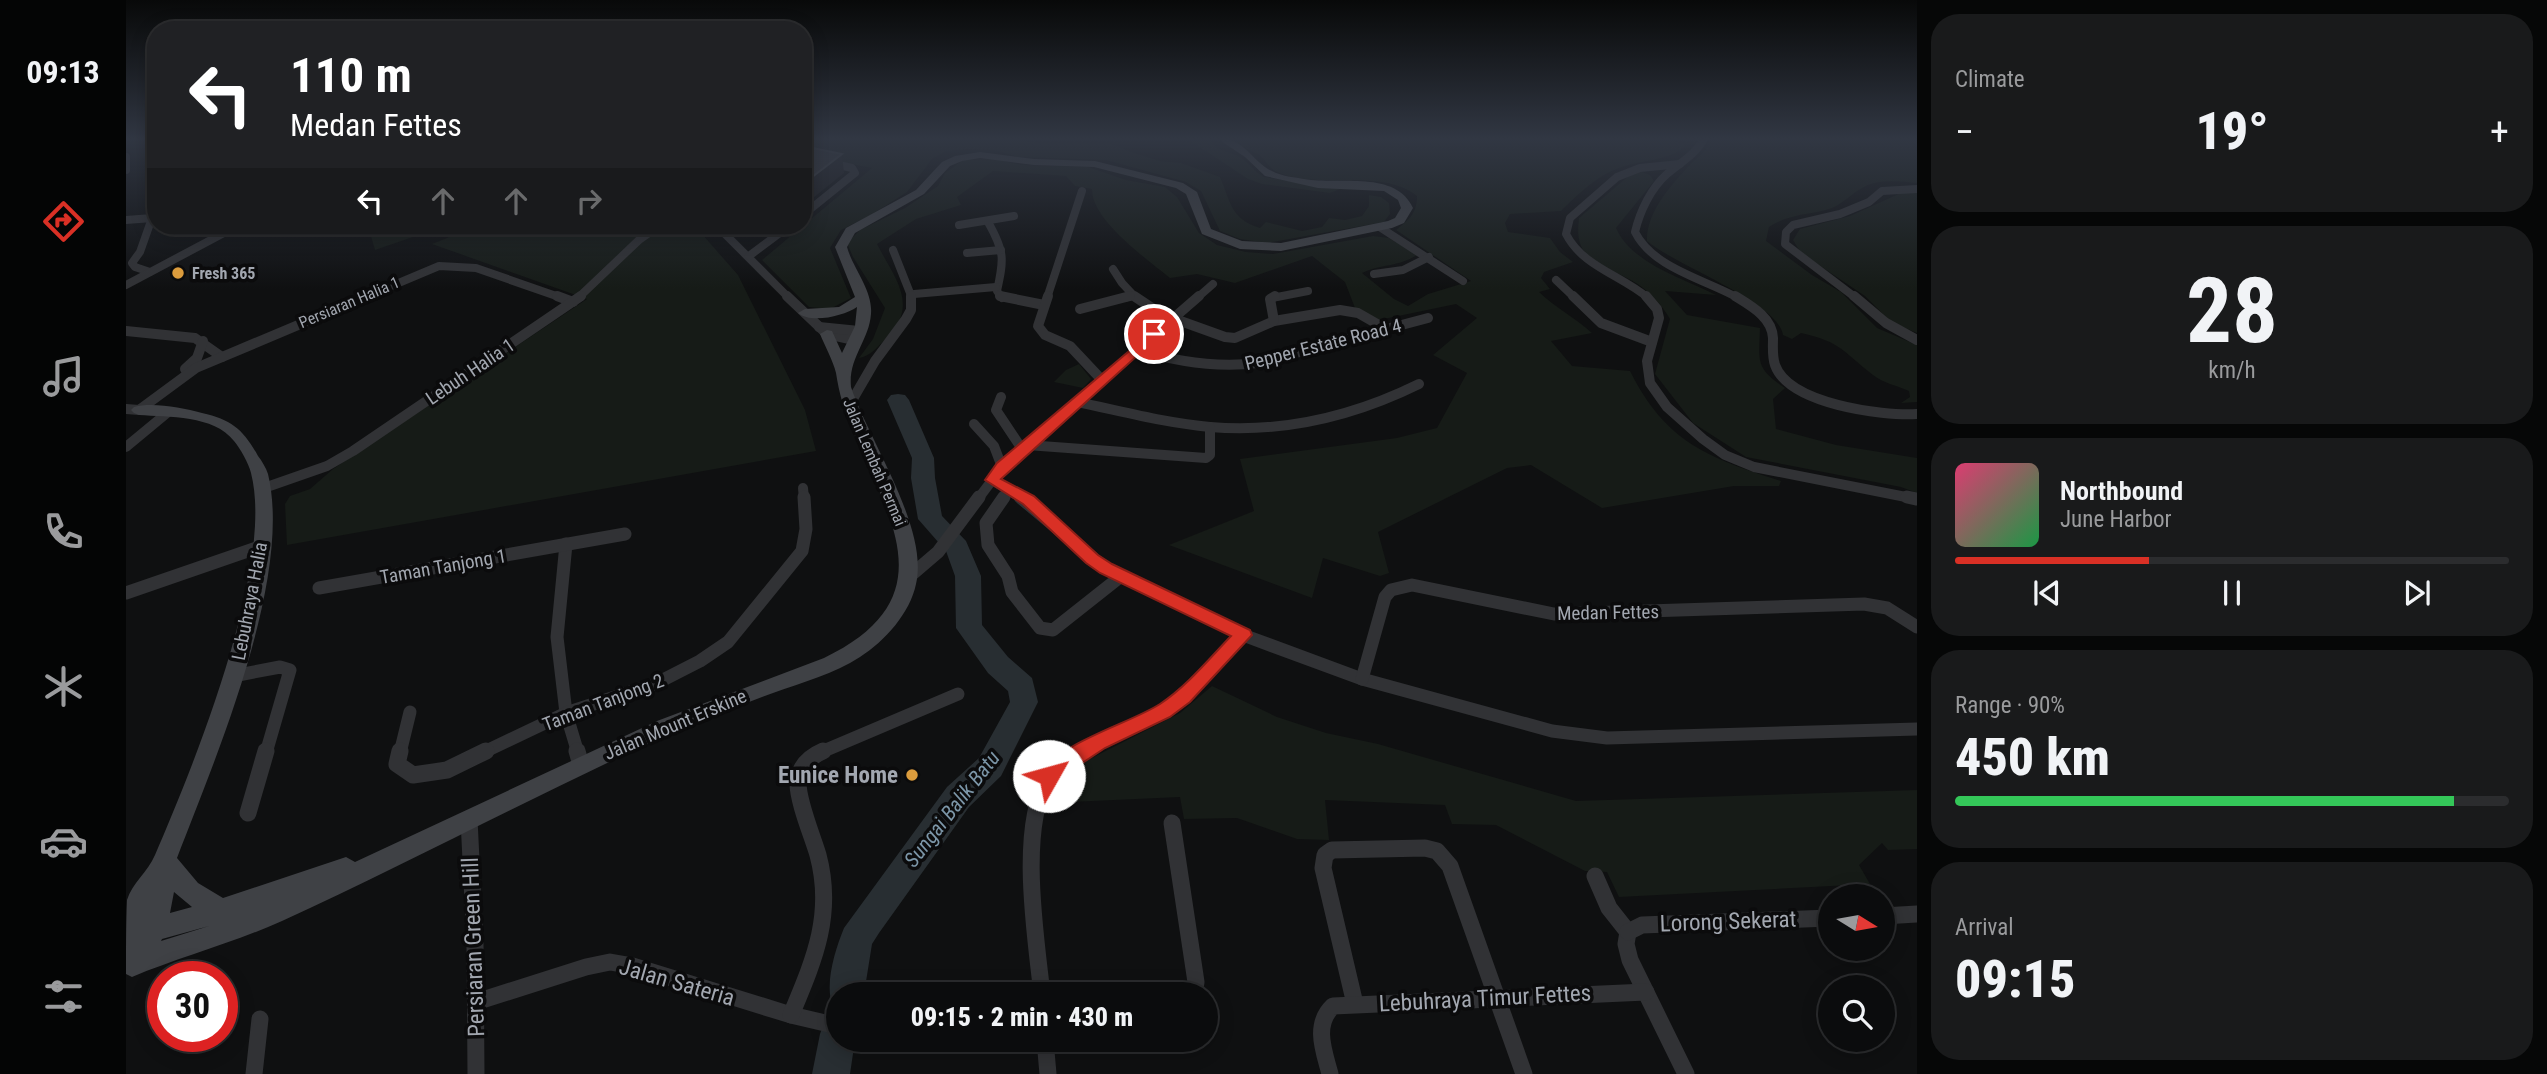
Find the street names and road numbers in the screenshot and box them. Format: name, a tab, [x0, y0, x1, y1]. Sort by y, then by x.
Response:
street label: Persiaran Halia 1	[296, 273, 402, 332]
street label: Pepper Estate Road 4	[1242, 314, 1404, 375]
street label: Lebuh Halia 1	[421, 333, 519, 410]
street label: Jalan Lembah Permai	[839, 396, 910, 529]
street label: Lebuhraya Halia	[227, 540, 272, 662]
street label: Taman Tanjong 1	[378, 544, 508, 589]
street label: Medan Fettes	[1557, 600, 1659, 625]
street label: Taman Tanjong 2	[539, 669, 667, 736]
street label: Jalan Mount Erskine	[601, 684, 750, 765]
street label: Persiaran Green Hill	[457, 857, 490, 1037]
street label: Lorong Sekerat	[1659, 906, 1797, 937]
street label: Jalan Sateria	[616, 953, 738, 1012]
street label: Lebuhraya Timur Fettes	[1378, 979, 1592, 1018]

